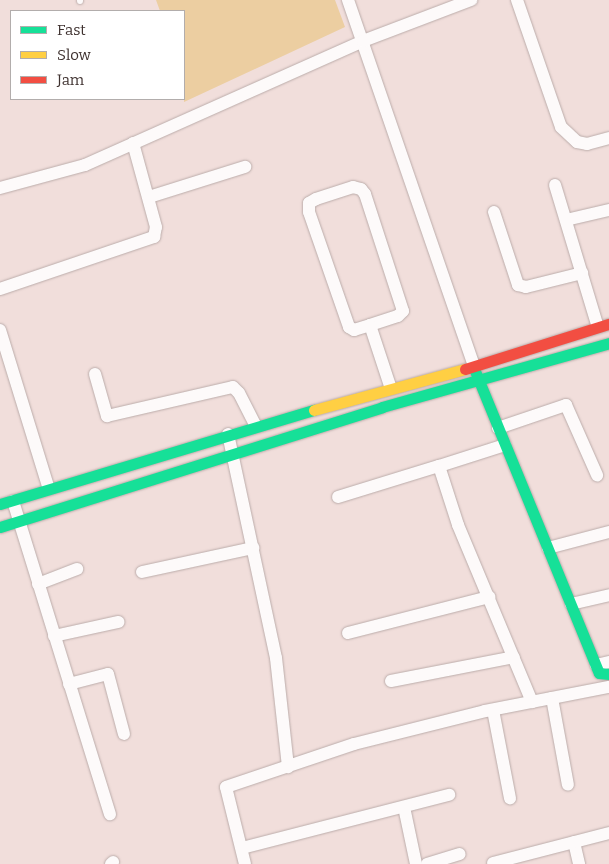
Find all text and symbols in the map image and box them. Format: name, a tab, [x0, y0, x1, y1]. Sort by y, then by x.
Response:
legend	[10, 10, 185, 100]
text: Fast	[57, 21, 86, 39]
text: Slow	[57, 46, 91, 64]
text: Jam	[57, 71, 84, 89]

